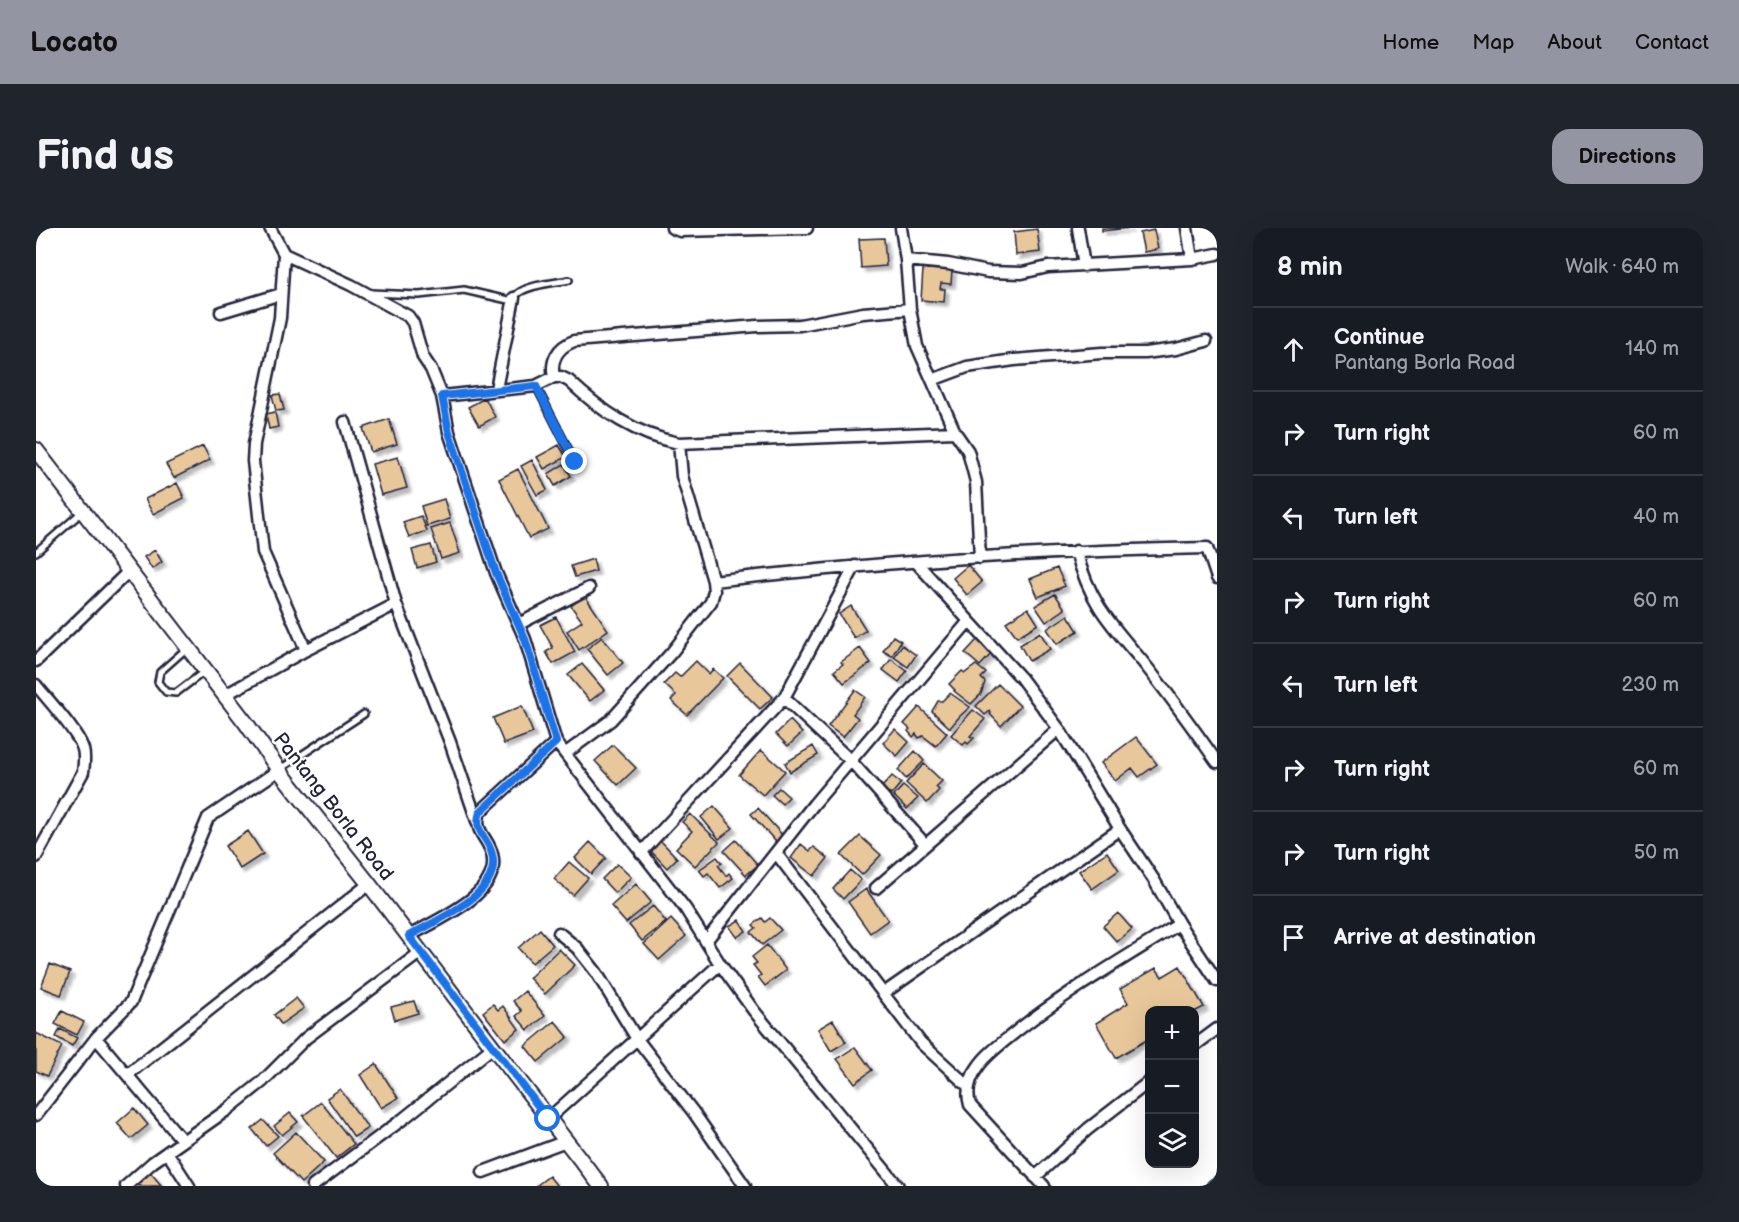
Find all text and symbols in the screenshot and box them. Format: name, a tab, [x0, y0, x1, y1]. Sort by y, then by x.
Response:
text: Locato	[30, 26, 118, 59]
text: Home	[1382, 30, 1439, 55]
text: Map	[1472, 30, 1514, 55]
text: About	[1547, 30, 1602, 55]
text: Contact	[1635, 30, 1709, 55]
button: Directions	[1552, 129, 1703, 184]
text: Find us	[36, 131, 174, 182]
text: 8 min	[1277, 252, 1343, 283]
text: Walk · 640 m	[1565, 255, 1679, 279]
text: Continue	[1334, 324, 1424, 351]
icon: ahead	[1277, 333, 1310, 366]
text: 140 m	[1625, 337, 1679, 361]
text: Pantang Borla Road	[1334, 351, 1515, 375]
icon: right	[1277, 417, 1310, 450]
text: Turn right	[1334, 420, 1430, 447]
text: 60 m	[1633, 421, 1679, 445]
route end	[561, 448, 587, 474]
icon: left	[1277, 501, 1310, 534]
text: Turn left	[1334, 504, 1418, 531]
text: 40 m	[1633, 505, 1679, 529]
icon: right	[1277, 585, 1310, 618]
text: Turn right	[1334, 588, 1430, 615]
text: 60 m	[1633, 589, 1679, 613]
icon: left	[1277, 669, 1310, 702]
text: Turn left	[1334, 672, 1418, 699]
text: 230 m	[1622, 673, 1679, 697]
street label: Pantang Borla Road	[268, 728, 398, 885]
icon: right	[1277, 753, 1310, 786]
text: Turn right	[1334, 756, 1430, 783]
text: 60 m	[1633, 757, 1679, 781]
icon: right	[1277, 837, 1310, 870]
text: Turn right	[1334, 840, 1430, 867]
text: 50 m	[1634, 841, 1679, 865]
icon: arrive	[1277, 921, 1310, 954]
text: Arrive at destination	[1334, 924, 1536, 951]
map controls	[1145, 1006, 1199, 1168]
button: +	[1145, 1006, 1199, 1060]
button: −	[1145, 1060, 1199, 1114]
route start	[534, 1105, 560, 1131]
button: layers	[1145, 1114, 1199, 1168]

